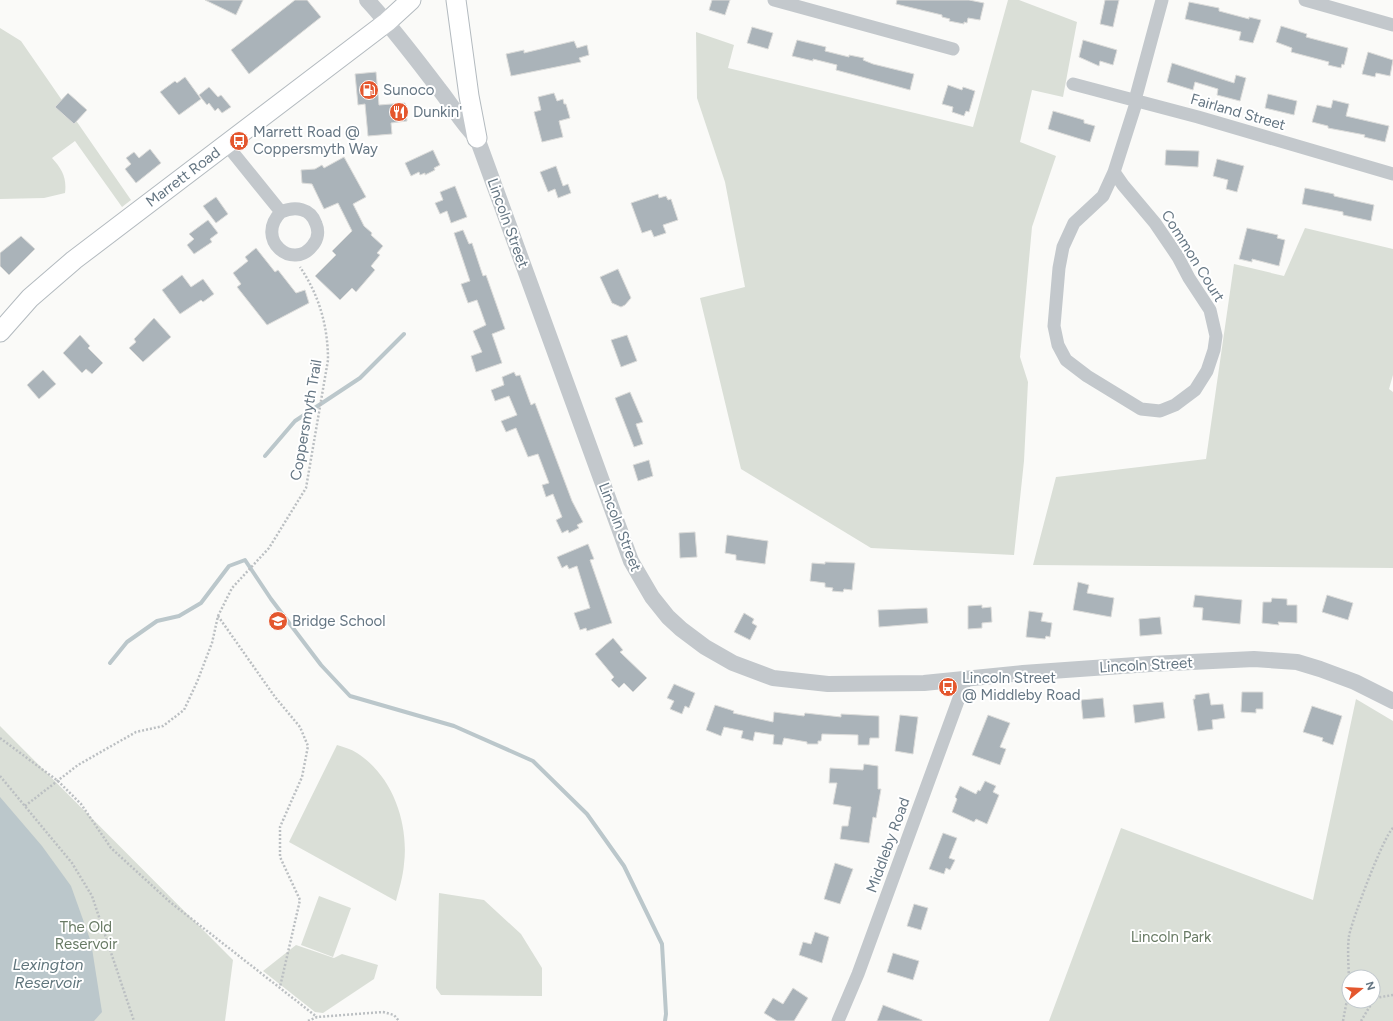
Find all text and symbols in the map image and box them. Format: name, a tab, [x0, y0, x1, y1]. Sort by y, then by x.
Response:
fuel station icon: Sunoco	[358, 79, 380, 101]
place label: Sunoco	[383, 81, 435, 99]
street label: Fairland Street	[1188, 90, 1288, 134]
restaurant icon: Dunkin'	[388, 101, 410, 123]
place label: Dunkin'	[413, 103, 462, 121]
place label: Marrett Road @ Coppersmyth Way	[253, 123, 378, 158]
bus stop icon: Marrett Road @ Coppersmyth Way	[228, 130, 250, 152]
street label: Marrett Road	[142, 143, 224, 211]
street label: Lincoln Street	[483, 176, 533, 270]
street label: Common Court	[1158, 207, 1228, 305]
street label: Coppersmyth Trail	[286, 358, 326, 482]
street label: Lincoln Street	[595, 480, 645, 574]
school or university icon: Bridge School	[267, 610, 289, 632]
place label: Bridge School	[292, 612, 386, 630]
street label: Lincoln Street	[1099, 654, 1194, 676]
place label: Lincoln Street @ Middleby Road	[962, 669, 1081, 704]
bus stop icon: Lincoln Street @ Middleby Road	[937, 676, 959, 698]
street label: Middleby Road	[862, 795, 914, 895]
park label: The Old Reservoir	[55, 918, 117, 953]
park label: Lincoln Park	[1131, 928, 1212, 946]
water label: Lexington Reservoir	[12, 955, 84, 992]
north arrow	[1341, 969, 1381, 1009]
text: N	[1363, 980, 1378, 992]

